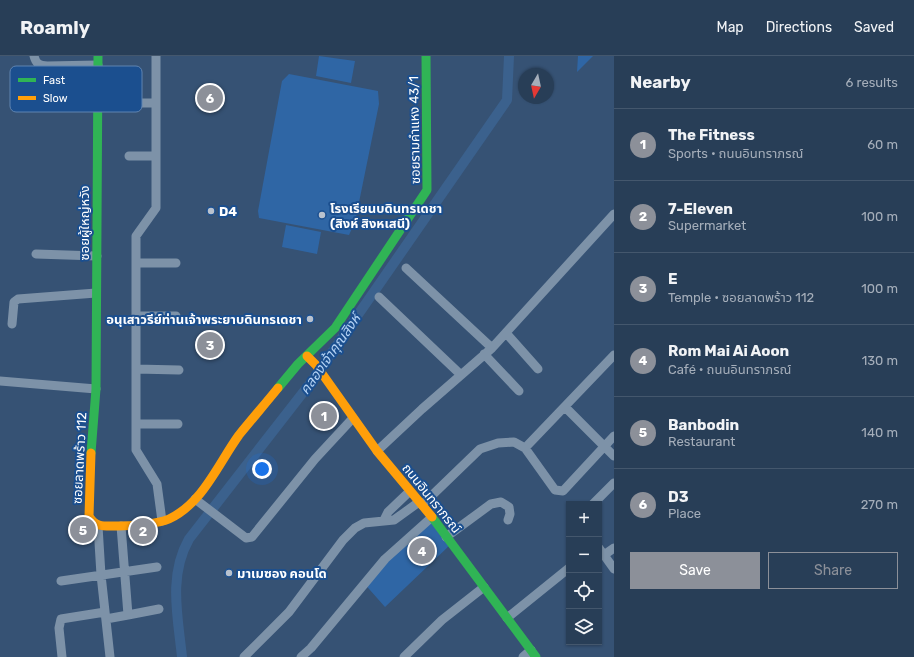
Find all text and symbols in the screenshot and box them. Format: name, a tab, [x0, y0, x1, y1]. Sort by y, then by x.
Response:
text: Roamly	[20, 16, 90, 39]
text: Map	[717, 19, 744, 36]
text: Directions	[766, 19, 832, 36]
text: Saved	[854, 19, 894, 36]
legend	[10, 66, 142, 112]
north arrow	[518, 68, 554, 104]
text: Nearby	[630, 72, 691, 92]
text: Fast	[43, 74, 66, 87]
text: 6 results	[846, 75, 898, 90]
street label: ซอยรามคำแหง 43/1	[406, 76, 423, 184]
pin: 6	[197, 83, 223, 113]
text: Slow	[43, 92, 68, 105]
text: The Fitness	[668, 126, 755, 144]
text: 1	[640, 137, 646, 152]
text: 60 m	[867, 137, 898, 152]
text: Sports · ถนนอินทราภรณ์	[668, 146, 803, 161]
street label: ซอยผู้ใหญ่หวัง	[77, 185, 92, 261]
text: 7-Eleven	[668, 200, 733, 218]
place label: โรงเรียนบดินทรเดชา (สิงห์ สิงหเสนี)	[330, 201, 442, 231]
place label: D4	[219, 204, 237, 219]
marker: D4	[206, 206, 216, 216]
text: 2	[639, 209, 647, 224]
text: 100 m	[861, 209, 898, 224]
marker: โรงเรียนบดินทรเดชา (สิงห์ สิงหเสนี)	[317, 210, 327, 220]
text: Supermarket	[668, 218, 746, 233]
text: E	[668, 270, 678, 288]
text: 3	[639, 281, 647, 296]
text: 100 m	[861, 281, 898, 296]
text: Temple · ซอยลาดพร้าว 112	[668, 290, 814, 305]
water label: คลองเจ้าคุณสิงห์	[296, 308, 366, 398]
place label: อนุเสาวรีย์ท่านเจ้าพระยาบดินทรเดชา	[106, 312, 302, 327]
marker: อนุเสาวรีย์ท่านเจ้าพระยาบดินทรเดชา	[305, 314, 315, 324]
pin: 3	[197, 330, 223, 360]
text: Rom Mai Ai Aoon	[668, 342, 789, 360]
text: 4	[639, 353, 647, 368]
text: 130 m	[862, 353, 898, 368]
text: Café · ถนนอินทราภรณ์	[668, 362, 791, 377]
pin: 1	[311, 401, 337, 431]
street label: ซอยลาดพร้าว 112	[70, 412, 89, 504]
text: Banbodin	[668, 416, 739, 434]
text: 5	[639, 425, 647, 440]
text: 140 m	[861, 425, 898, 440]
text: Restaurant	[668, 434, 735, 449]
your location	[252, 459, 272, 479]
street label: ถนนอินทราภรณ์	[399, 461, 464, 536]
text: D3	[668, 488, 689, 506]
text: 6	[639, 497, 647, 512]
text: 270 m	[861, 497, 898, 512]
map controls	[566, 501, 602, 645]
button: +	[566, 501, 602, 537]
text: Place	[668, 506, 701, 521]
pin: 5	[70, 515, 96, 545]
pin: 2	[130, 516, 156, 546]
pin: 4	[409, 536, 435, 566]
button: −	[566, 537, 602, 573]
button: Save	[630, 552, 760, 589]
button: Share	[768, 552, 898, 589]
place label: มาเมซอง คอนโด	[237, 566, 327, 581]
marker: มาเมซอง คอนโด	[224, 568, 234, 578]
button: locate	[566, 573, 602, 609]
button: layers	[566, 609, 602, 645]

